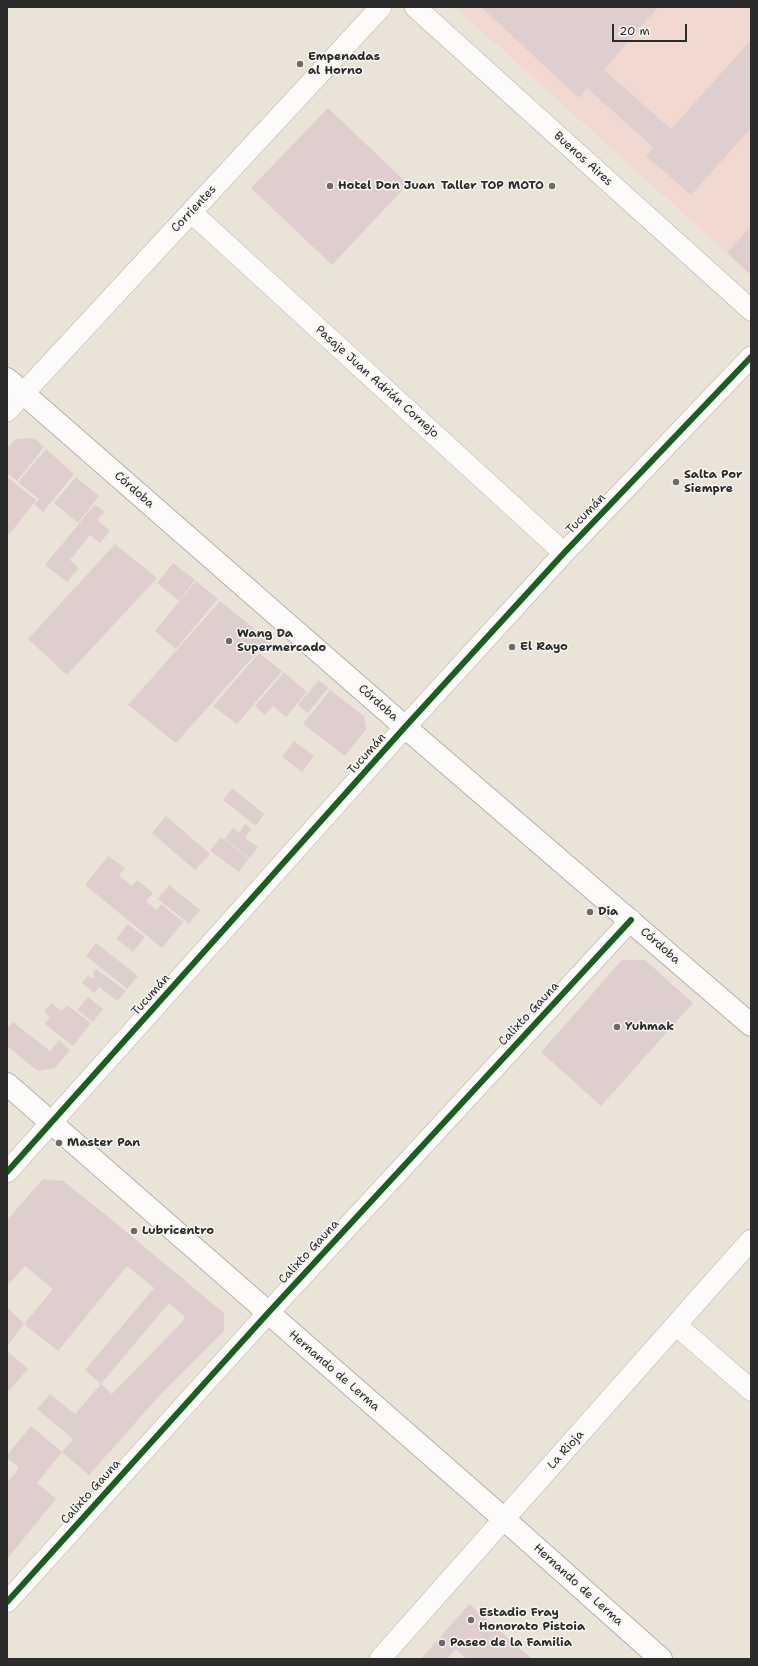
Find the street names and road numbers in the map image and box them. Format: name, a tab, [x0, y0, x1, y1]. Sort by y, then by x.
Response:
street label: Buenos Aires	[551, 129, 615, 189]
street label: Corrientes	[168, 182, 220, 236]
street label: Pasaje Juan Adrián Cornejo	[312, 323, 442, 441]
street label: Córdoba	[111, 469, 157, 511]
street label: Tucumán	[563, 491, 609, 537]
street label: Córdoba	[355, 682, 401, 724]
street label: Tucumán	[345, 730, 389, 778]
street label: Córdoba	[637, 925, 683, 967]
street label: Tucumán	[129, 971, 173, 1019]
street label: Calixto Gauna	[496, 979, 562, 1049]
street label: Calixto Gauna	[276, 1217, 342, 1287]
street label: Hernando de Lerma	[286, 1328, 382, 1414]
street label: La Rioja	[545, 1428, 587, 1472]
street label: Calixto Gauna	[58, 1457, 124, 1527]
street label: Hernando de Lerma	[530, 1541, 626, 1629]

